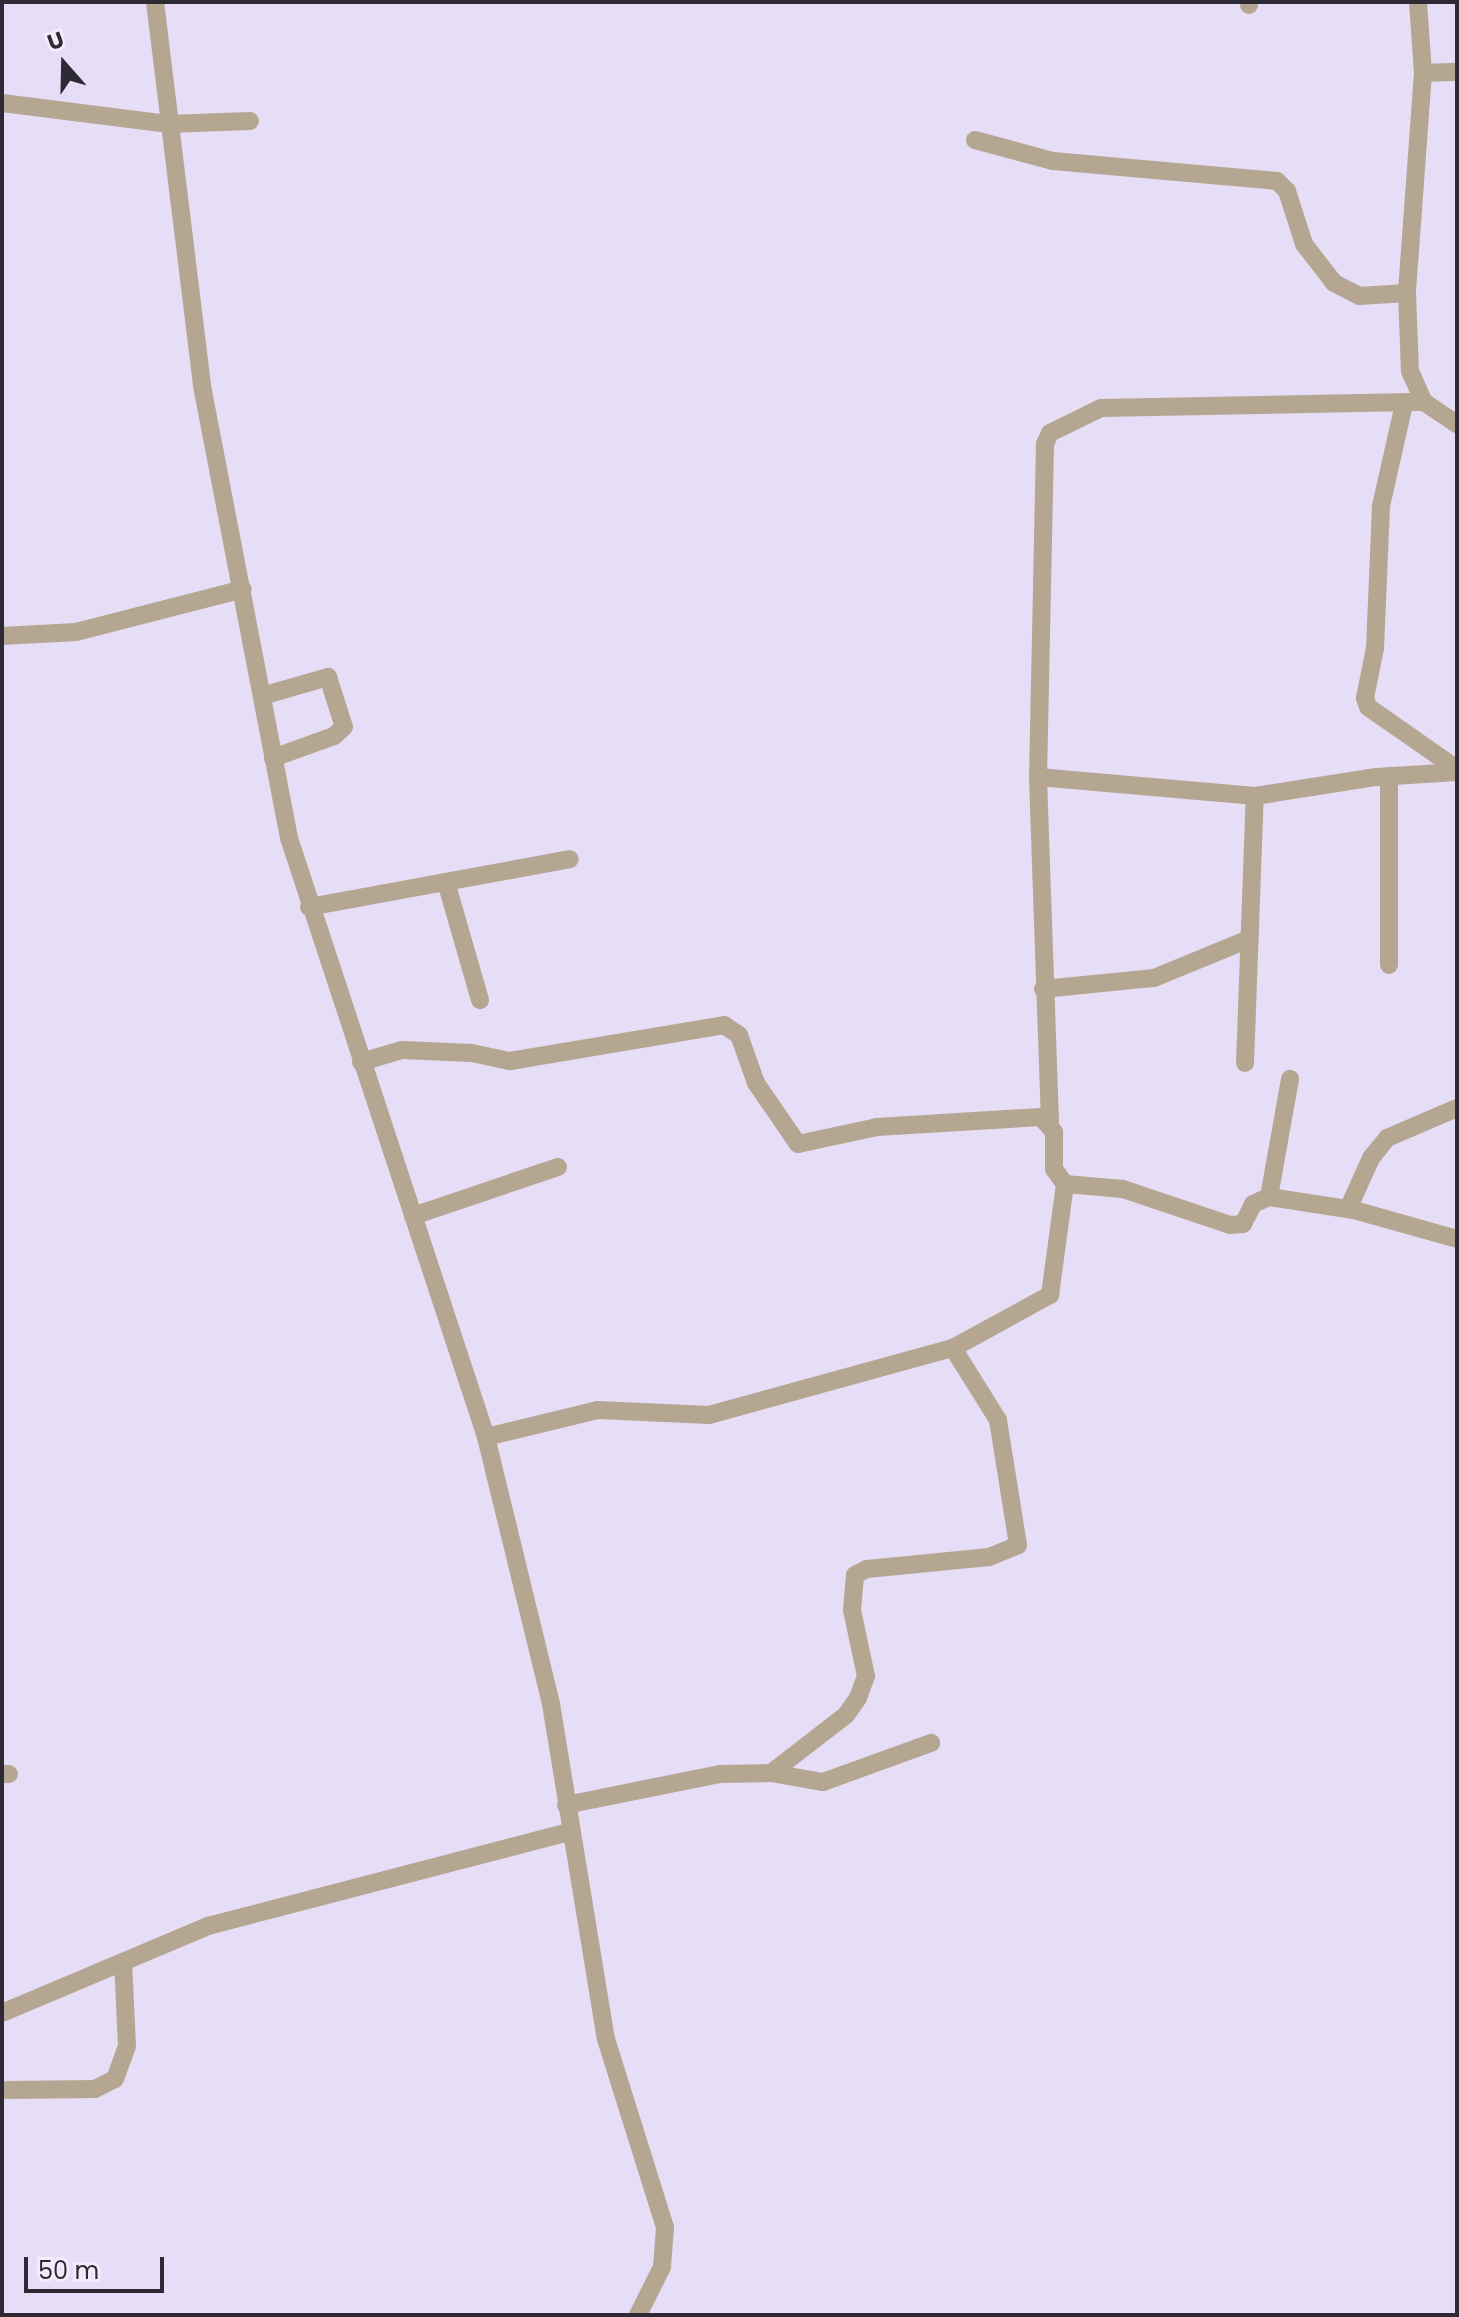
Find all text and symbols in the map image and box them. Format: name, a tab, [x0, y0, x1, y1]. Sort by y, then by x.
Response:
north arrow	[24, 24, 104, 104]
text: U	[43, 24, 68, 58]
scale bar	[28, 2241, 168, 2291]
text: 50 m	[38, 2254, 99, 2287]

